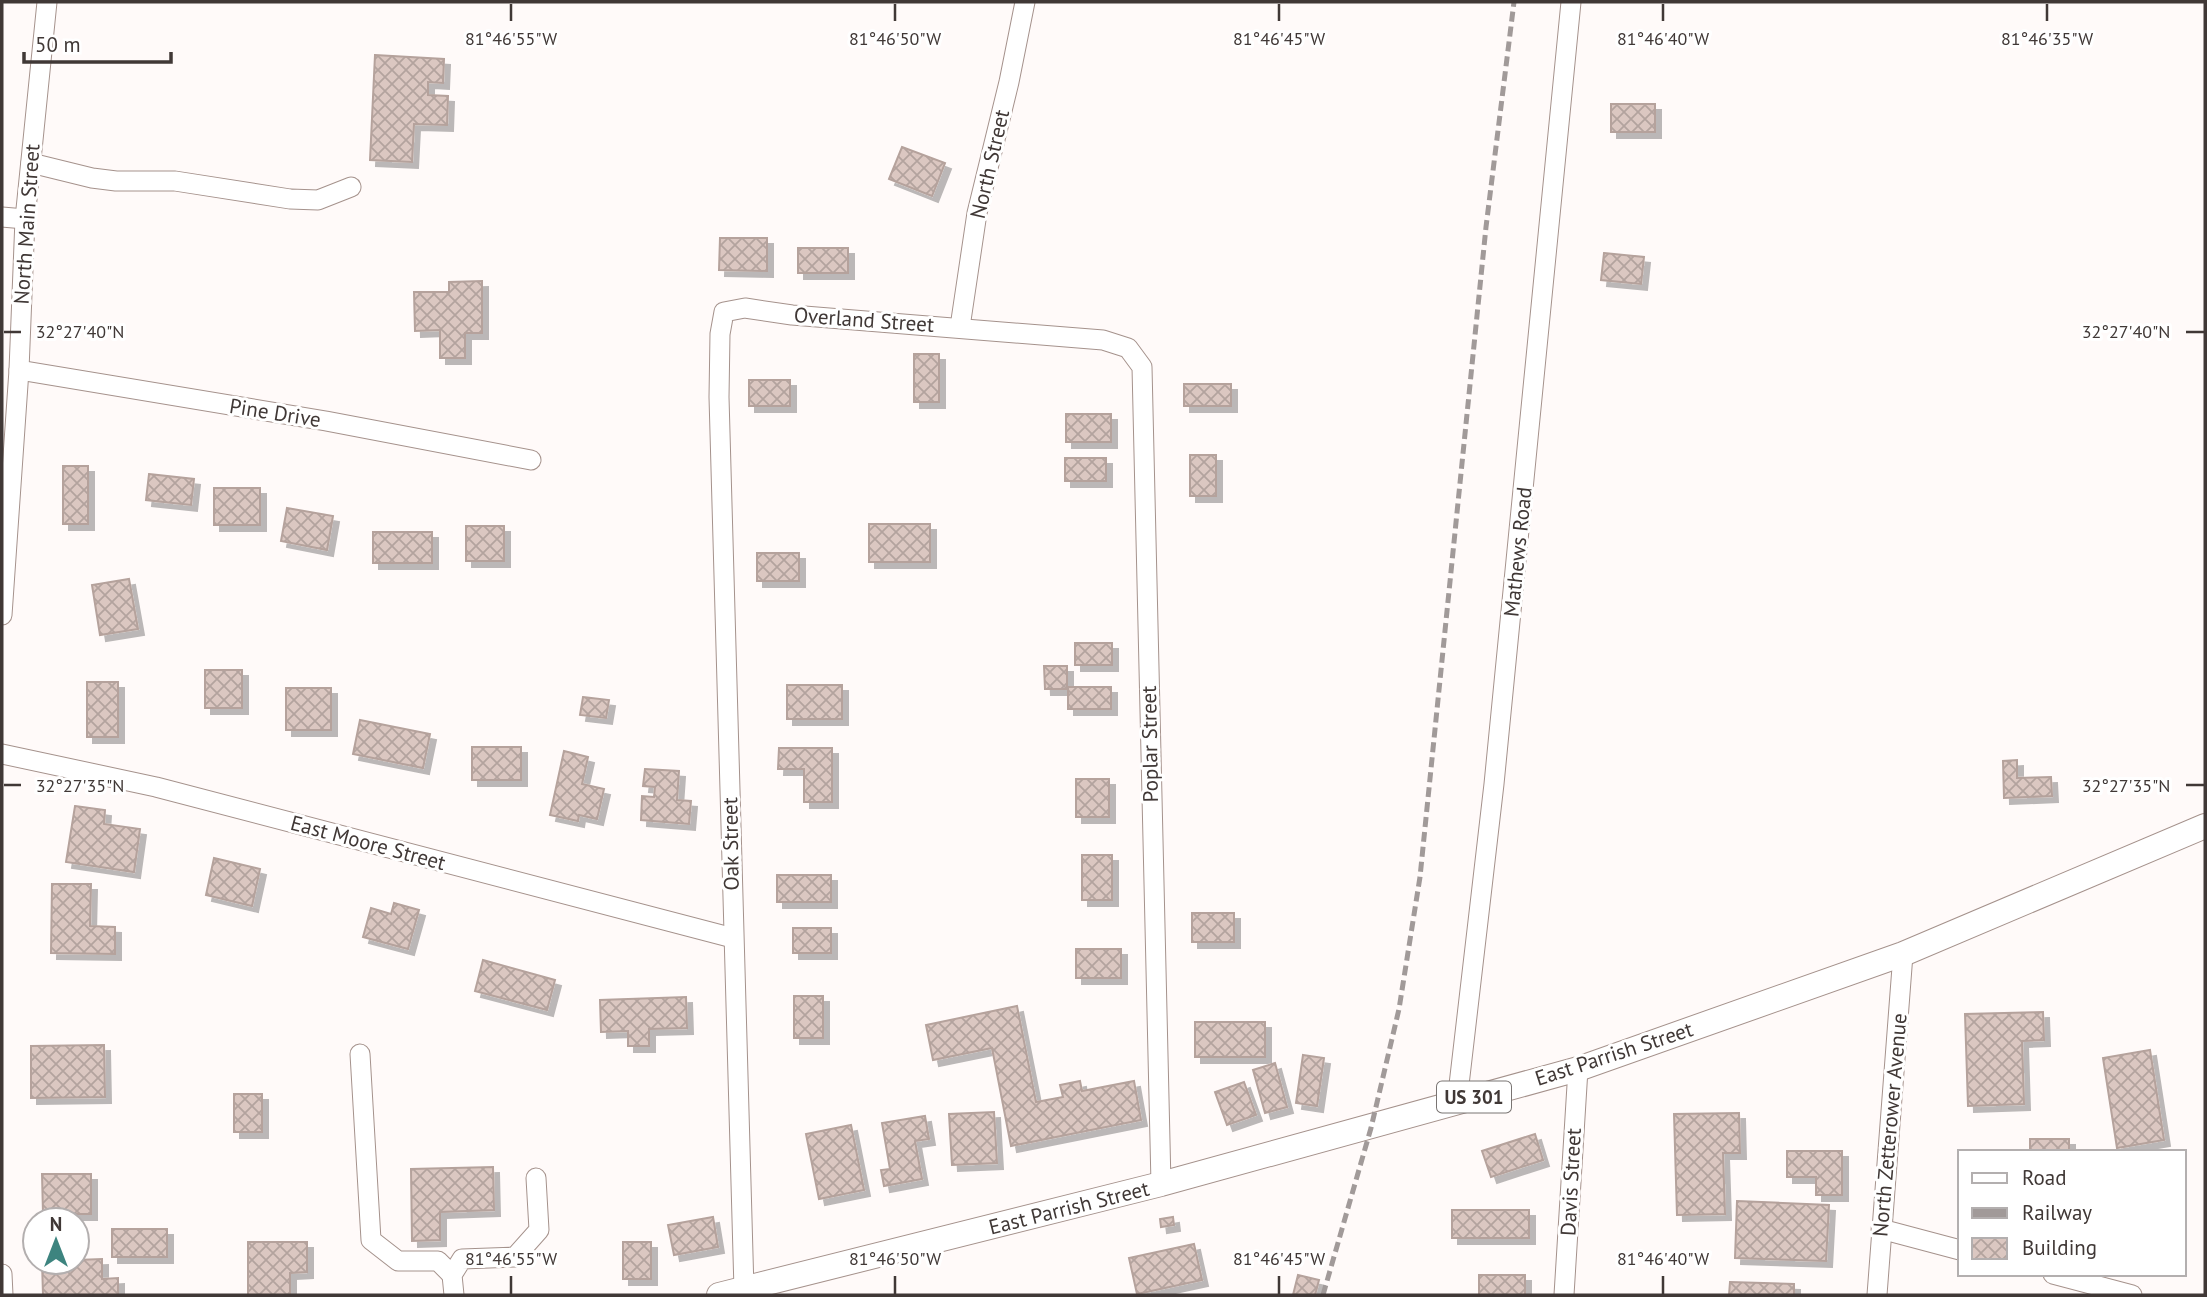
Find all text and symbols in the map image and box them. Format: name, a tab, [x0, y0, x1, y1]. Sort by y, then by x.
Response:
scale bar	[24, 21, 172, 65]
text: 81°46'55"W	[465, 27, 557, 50]
text: 81°46'50"W	[849, 27, 941, 50]
text: 81°46'45"W	[1233, 27, 1325, 50]
text: 81°46'40"W	[1617, 27, 1709, 50]
text: 81°46'35"W	[2001, 27, 2093, 50]
text: 50 m	[35, 31, 81, 58]
street label: North Street	[964, 107, 1015, 221]
street label: North Main Street	[7, 143, 46, 305]
street label: Overland Street	[793, 301, 935, 338]
text: 32°27'40"N	[36, 320, 124, 343]
text: 32°27'40"N	[2082, 320, 2170, 343]
street label: Pine Drive	[227, 392, 323, 433]
street label: Mathews Road	[1497, 486, 1538, 618]
street label: Poplar Street	[1135, 686, 1164, 803]
text: 32°27'35"N	[36, 774, 124, 797]
text: 32°27'35"N	[2082, 774, 2170, 797]
street label: Oak Street	[716, 797, 745, 891]
street label: East Moore Street	[288, 809, 449, 876]
street label: North Zetterower Avenue	[1866, 1012, 1913, 1238]
street label: East Parrish Street	[1532, 1015, 1696, 1092]
road number: US 301	[1437, 1082, 1511, 1112]
street label: Davis Street	[1554, 1127, 1587, 1237]
legend	[1958, 1150, 2186, 1276]
text: Road	[2022, 1164, 2066, 1191]
street label: East Parrish Street	[986, 1175, 1152, 1240]
text: Railway	[2022, 1199, 2092, 1226]
north arrow	[21, 1206, 91, 1276]
text: N	[50, 1212, 62, 1236]
text: Building	[2022, 1234, 2097, 1261]
text: 81°46'55"W	[465, 1247, 557, 1270]
text: 81°46'50"W	[849, 1247, 941, 1270]
text: 81°46'45"W	[1233, 1247, 1325, 1270]
text: 81°46'40"W	[1617, 1247, 1709, 1270]

